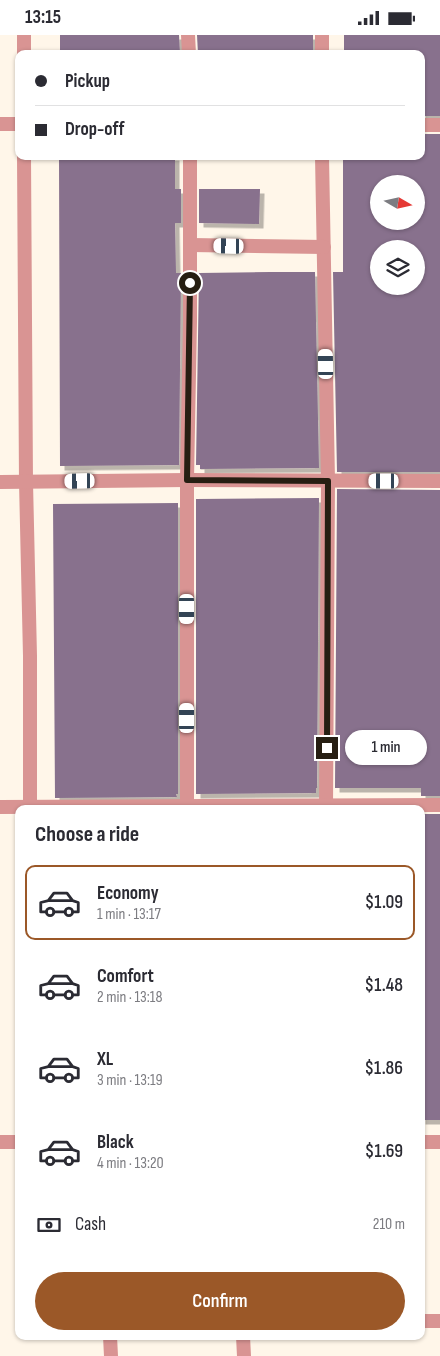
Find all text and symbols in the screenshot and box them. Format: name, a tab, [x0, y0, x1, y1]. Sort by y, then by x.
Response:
text: 13:15	[25, 6, 61, 29]
text: Pickup	[65, 70, 110, 93]
text: Drop-off	[65, 118, 125, 141]
north arrow	[370, 175, 425, 230]
map controls	[370, 175, 425, 295]
car	[213, 238, 244, 254]
button: layers	[370, 240, 425, 295]
route start	[179, 272, 201, 294]
car	[318, 349, 333, 379]
car	[64, 473, 95, 489]
car	[369, 474, 399, 489]
car	[179, 594, 194, 624]
car	[179, 703, 194, 733]
callout: 1 min	[344, 731, 427, 765]
route end	[316, 737, 338, 759]
text: 1 min	[371, 738, 401, 757]
text: Choose a ride	[35, 821, 139, 848]
icon: car	[37, 880, 82, 925]
text: Economy	[97, 882, 159, 905]
text: $1.09	[365, 891, 403, 914]
text: 1 min · 13:17	[97, 905, 161, 924]
icon: car	[37, 963, 82, 1008]
text: Comfort	[97, 965, 154, 988]
text: $1.48	[365, 974, 403, 997]
text: 2 min · 13:18	[97, 988, 162, 1007]
icon: car	[37, 1046, 82, 1091]
text: XL	[97, 1048, 113, 1071]
text: $1.86	[364, 1057, 403, 1080]
text: 3 min · 13:19	[97, 1071, 163, 1090]
icon: car	[37, 1129, 82, 1174]
text: Black	[97, 1131, 134, 1154]
text: $1.69	[365, 1140, 403, 1163]
text: 4 min · 13:20	[97, 1154, 164, 1173]
icon: cash	[35, 1211, 63, 1239]
text: Cash	[75, 1213, 106, 1236]
text: 210 m	[373, 1215, 405, 1234]
button: Confirm	[35, 1272, 405, 1330]

